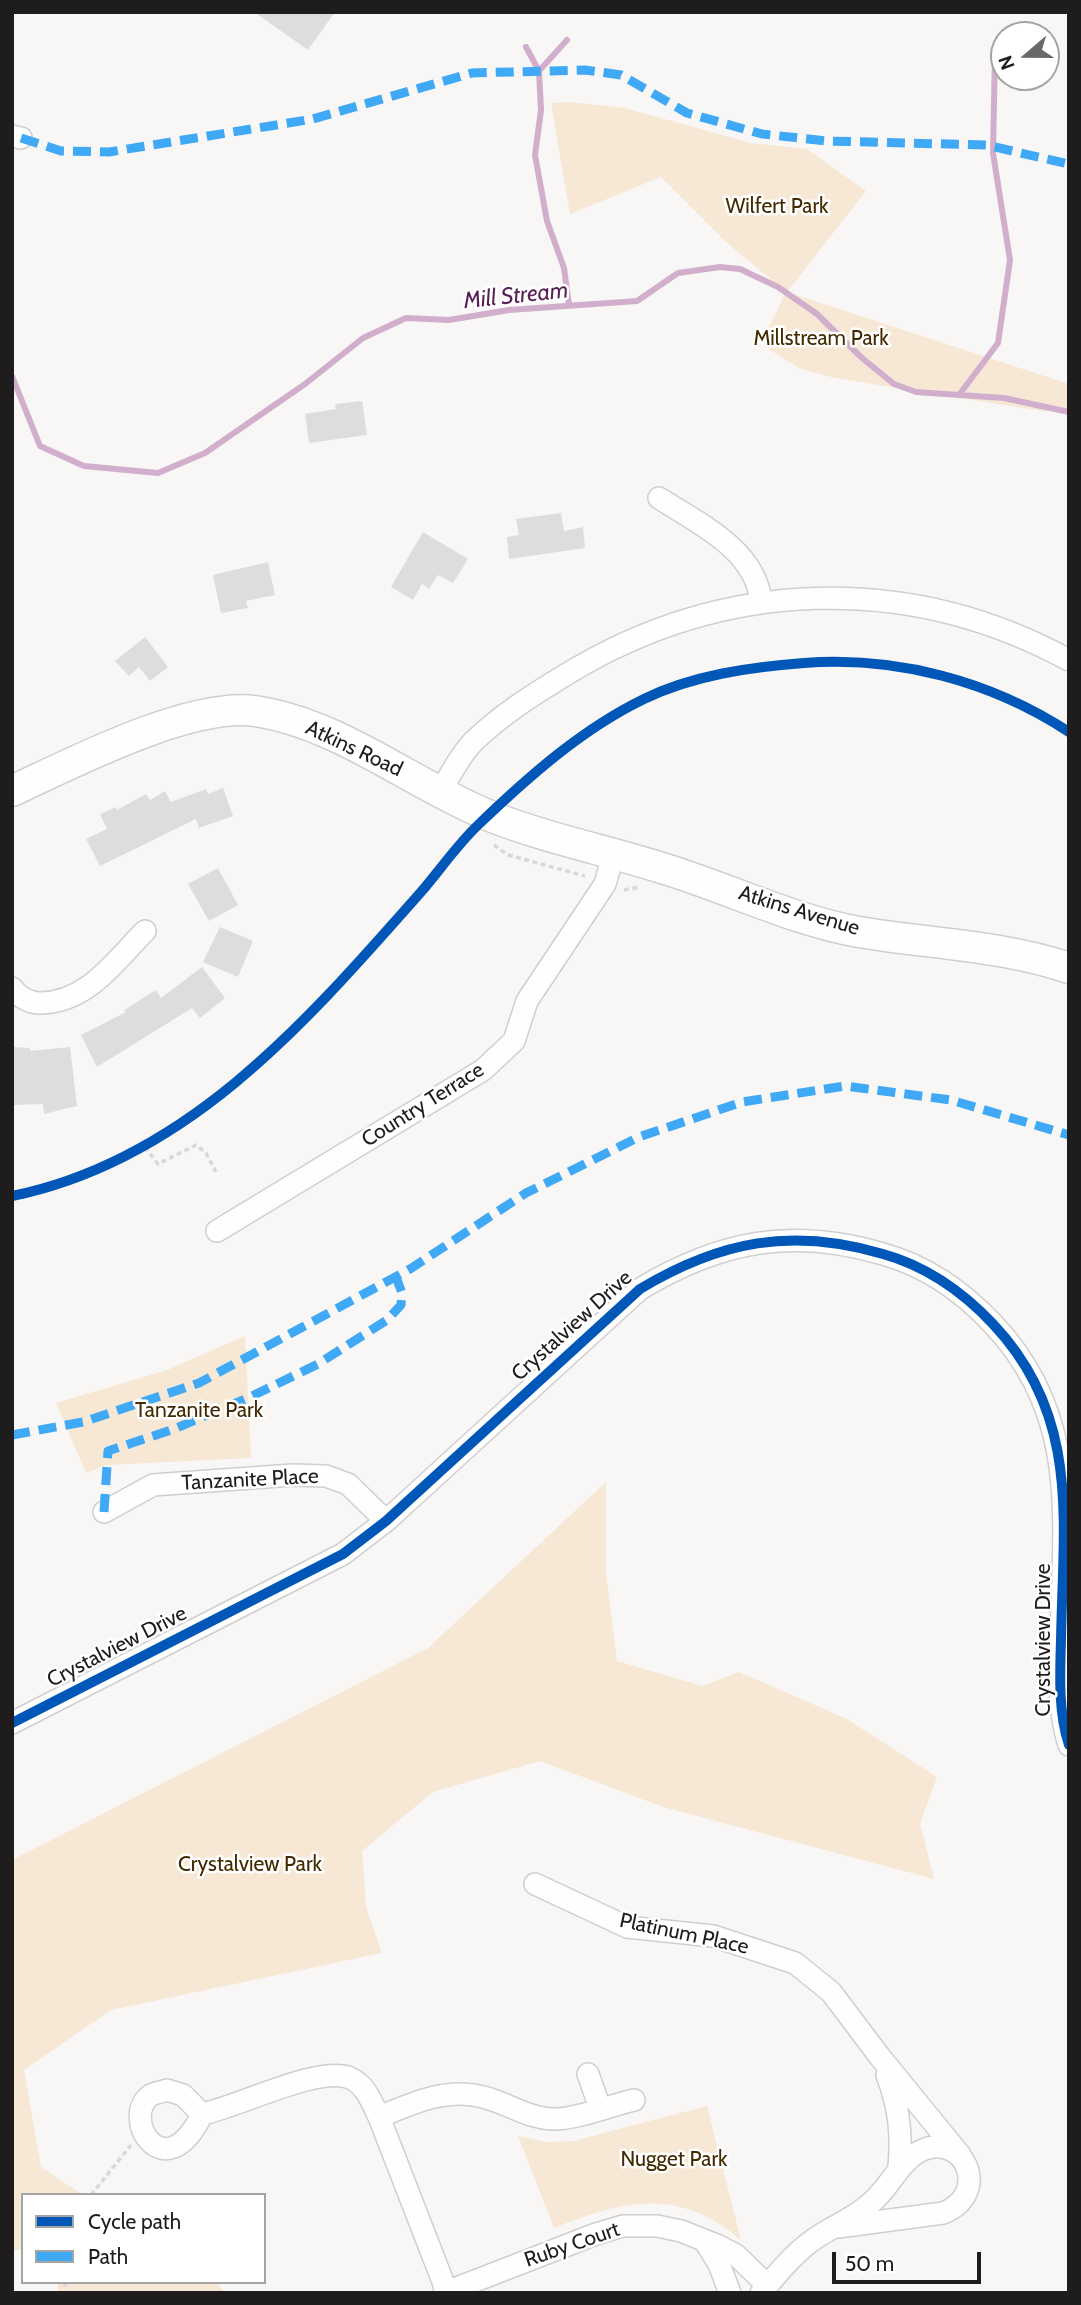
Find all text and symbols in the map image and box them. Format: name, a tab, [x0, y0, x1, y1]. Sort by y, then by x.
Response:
north arrow	[990, 21, 1060, 91]
text: N	[994, 52, 1020, 73]
park label: Wilfert Park	[726, 194, 828, 220]
water label: Mill Stream	[462, 277, 570, 315]
park label: Millstream Park	[753, 326, 889, 352]
street label: Atkins Road	[302, 716, 406, 782]
street label: Atkins Avenue	[736, 881, 862, 941]
street label: Country Terrace	[357, 1057, 489, 1153]
street label: Crystalview Drive	[507, 1265, 637, 1387]
park label: Tanzanite Park	[135, 1398, 263, 1424]
street label: Tanzanite Place	[181, 1464, 319, 1496]
street label: Crystalview Drive	[1031, 1563, 1057, 1717]
street label: Crystalview Drive	[43, 1601, 191, 1693]
park label: Crystalview Park	[178, 1852, 322, 1878]
street label: Platinum Place	[617, 1908, 751, 1960]
park label: Nugget Park	[621, 2147, 727, 2173]
legend	[21, 2193, 266, 2284]
text: Cycle path	[88, 2209, 181, 2234]
street label: Ruby Court	[521, 2217, 623, 2273]
scale bar	[836, 2238, 985, 2282]
text: Path	[88, 2244, 128, 2269]
text: 50 m	[845, 2251, 894, 2276]

